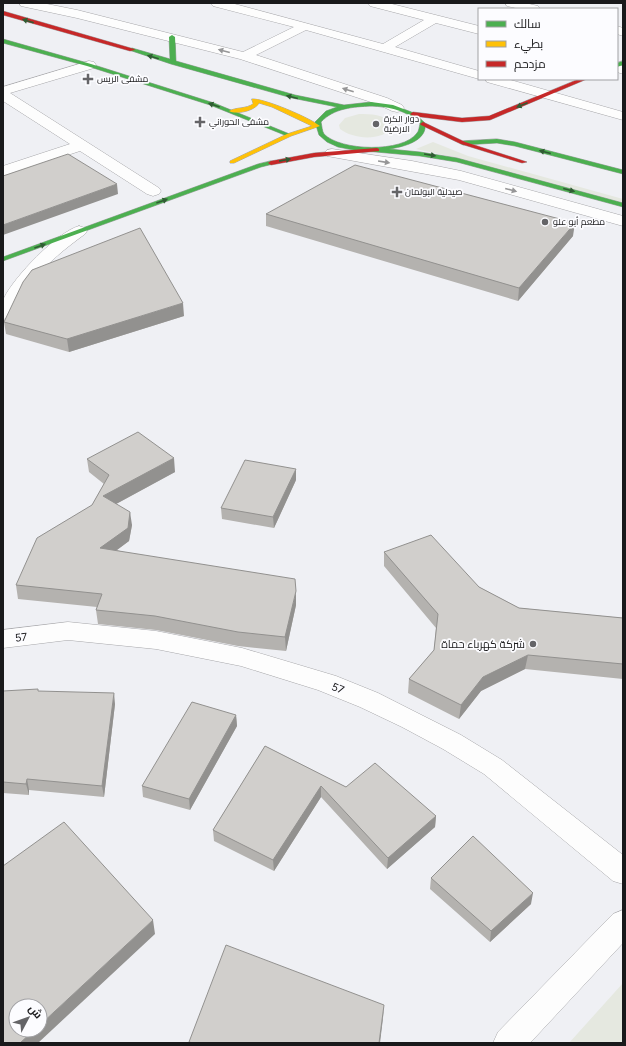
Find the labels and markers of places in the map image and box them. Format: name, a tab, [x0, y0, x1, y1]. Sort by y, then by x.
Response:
marker: مشفى الريس	[82, 73, 94, 85]
place label: مشفى الريس	[97, 73, 149, 84]
place label: دوار الكرة الارضية	[384, 113, 419, 134]
marker: مشفى الحوراني	[194, 116, 206, 128]
place label: مشفى الحوراني	[209, 116, 269, 129]
marker: دوار الكرة الارضية	[371, 119, 381, 129]
place label: صيدلية البولمان	[405, 186, 462, 197]
marker: صيدلية البولمان	[392, 187, 402, 197]
place label: مطعم أبو علو	[553, 216, 605, 228]
marker: مطعم أبو علو	[540, 217, 550, 227]
place label: شركة كهرباء حماة	[441, 638, 525, 651]
marker: شركة كهرباء حماة	[528, 639, 538, 649]

